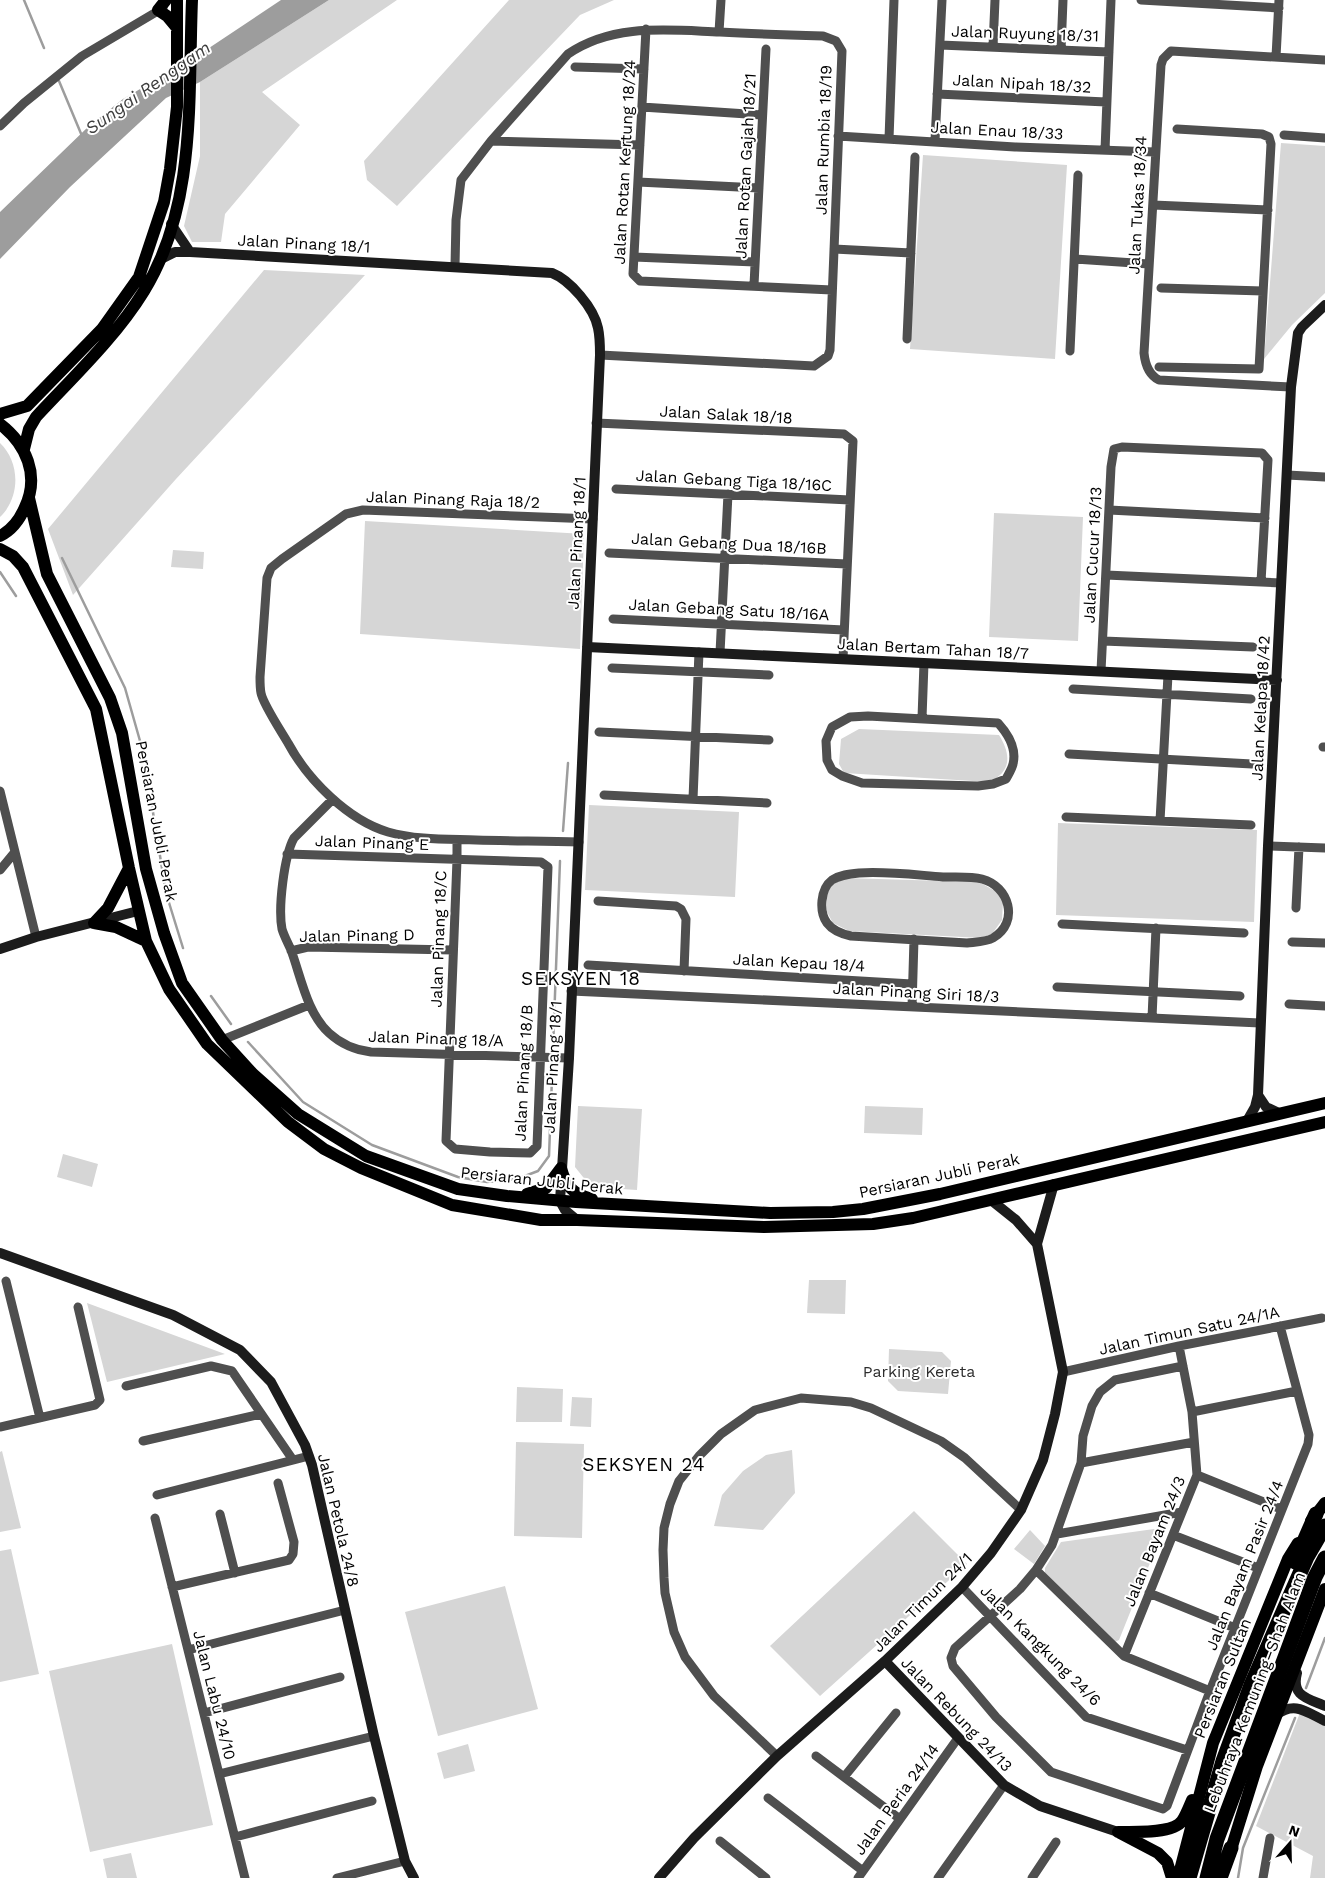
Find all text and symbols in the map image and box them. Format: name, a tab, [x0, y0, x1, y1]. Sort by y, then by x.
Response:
street label: Jalan Ruyung 18/31	[951, 21, 1099, 46]
water label: Sungai Renggam	[81, 37, 214, 139]
street label: Jalan Rotan Kertung 18/24	[610, 59, 639, 265]
street label: Jalan Rumbia 18/19	[811, 65, 836, 215]
street label: Jalan Nipah 18/32	[952, 70, 1092, 97]
street label: Jalan Rotan Gajah 18/21	[731, 73, 760, 259]
street label: Jalan Enau 18/33	[930, 118, 1064, 143]
street label: Jalan Tukas 18/34	[1124, 135, 1151, 275]
street label: Jalan Pinang 18/1	[237, 231, 371, 256]
street label: Jalan Salak 18/18	[659, 402, 793, 427]
street label: Jalan Gebang Tiga 18/16C	[635, 466, 833, 495]
street label: Jalan Pinang 18/1	[564, 476, 589, 610]
street label: Jalan Cucur 18/13	[1079, 486, 1106, 624]
street label: Jalan Pinang Raja 18/2	[366, 487, 540, 512]
street label: Jalan Gebang Dua 18/16B	[631, 529, 827, 558]
street label: Jalan Gebang Satu 18/16A	[628, 595, 830, 624]
street label: Jalan Bertam Tahan 18/7	[837, 634, 1029, 663]
street label: Jalan Kelapa 18/42	[1247, 635, 1274, 781]
street label: Persiaran Jubli Perak	[132, 739, 181, 903]
street label: Jalan Pinang E	[315, 831, 429, 854]
street label: Jalan Pinang 18/C	[427, 870, 450, 1008]
street label: Jalan Pinang D	[299, 925, 415, 946]
street label: Jalan Kepau 18/4	[732, 950, 866, 975]
district label: SEKSYEN 18	[521, 967, 641, 990]
street label: Jalan Pinang Siri 18/3	[832, 979, 1000, 1006]
street label: Jalan Pinang 18/1	[540, 1000, 565, 1134]
street label: Jalan Pinang 18/B	[510, 1004, 537, 1142]
street label: Jalan Pinang 18/A	[368, 1027, 505, 1050]
street label: Persiaran Jubli Perak	[857, 1149, 1021, 1202]
street label: Persiaran Jubli Perak	[459, 1162, 624, 1199]
street label: Jalan Timun Satu 24/1A	[1097, 1302, 1282, 1359]
park label: Parking Kereta	[863, 1362, 975, 1381]
street label: Jalan Petola 24/8	[314, 1452, 363, 1589]
district label: SEKSYEN 24	[582, 1453, 706, 1476]
street label: Jalan Bayam 24/3	[1120, 1473, 1189, 1609]
street label: Jalan Bayam Pasir 24/4	[1202, 1477, 1287, 1653]
street label: Jalan Timun 24/1	[869, 1549, 976, 1656]
street label: Lebuhraya Kemuning–Shah Alam	[1200, 1569, 1309, 1815]
street label: Jalan Kangkung 24/6	[976, 1581, 1105, 1710]
street label: Persiaran Sultan	[1190, 1615, 1255, 1741]
street label: Jalan Labu 24/10	[189, 1628, 240, 1762]
street label: Jalan Rebung 24/13	[897, 1653, 1016, 1776]
street label: Jalan Peria 24/14	[850, 1740, 943, 1858]
north arrow	[1265, 1818, 1315, 1868]
text: N	[1287, 1821, 1302, 1840]

